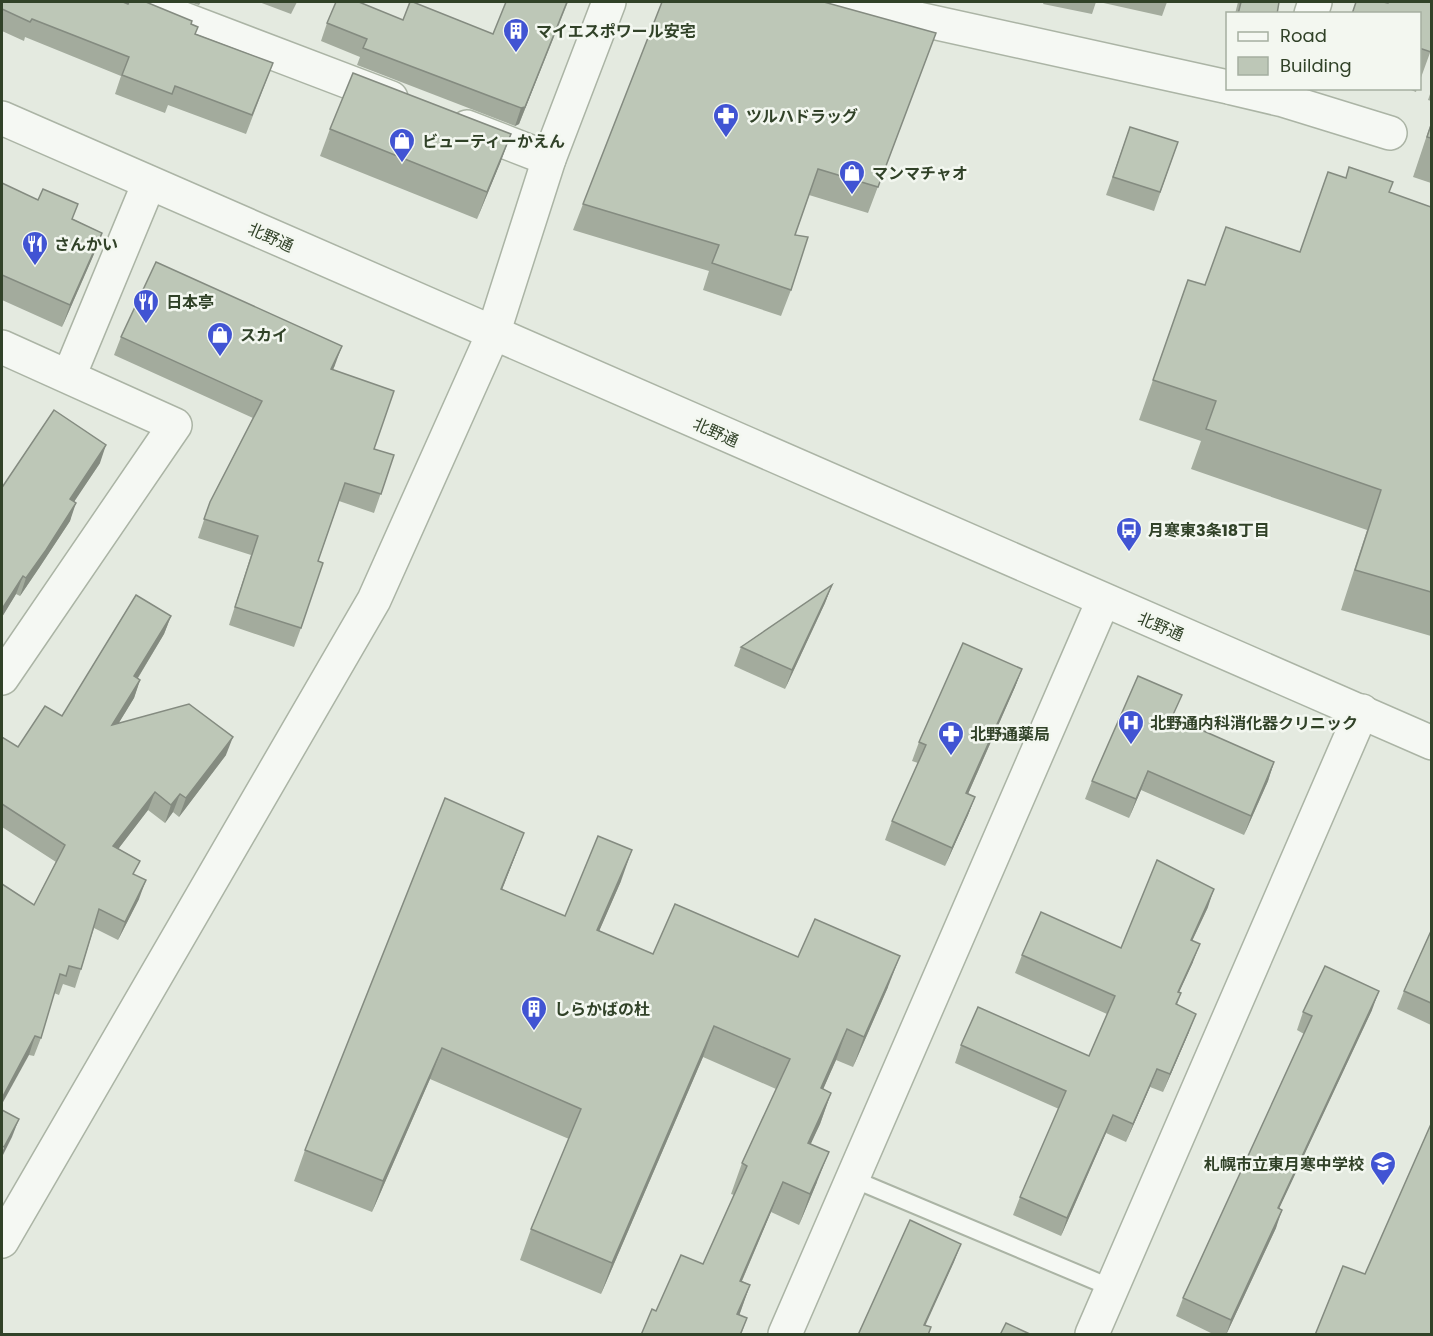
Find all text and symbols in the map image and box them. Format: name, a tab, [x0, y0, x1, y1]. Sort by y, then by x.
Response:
legend	[1226, 12, 1421, 90]
building icon: マイエスポワール安宅	[501, 16, 531, 54]
place label: マイエスポワール安宅	[536, 20, 696, 43]
text: Road	[1280, 23, 1327, 48]
text: Building	[1280, 53, 1352, 78]
pharmacy icon: ツルハドラッグ	[711, 101, 741, 139]
place label: ツルハドラッグ	[746, 105, 858, 128]
shop icon: ビューティーかえん	[387, 126, 417, 164]
place label: ビューティーかえん	[422, 130, 565, 153]
shop icon: マンマチャオ	[837, 158, 867, 196]
place label: マンマチャオ	[872, 162, 968, 185]
street label: 北野通	[244, 217, 297, 258]
restaurant icon: さんかい	[20, 229, 50, 267]
place label: さんかい	[54, 233, 118, 256]
restaurant icon: 日本亭	[131, 287, 161, 325]
place label: 日本亭	[166, 291, 214, 314]
shop icon: スカイ	[205, 320, 235, 358]
place label: スカイ	[240, 324, 288, 347]
street label: 北野通	[689, 412, 742, 453]
bus stop icon: 月寒東3条18丁目	[1114, 515, 1144, 553]
place label: 月寒東3条18丁目	[1148, 519, 1270, 542]
street label: 北野通	[1134, 606, 1187, 646]
hospital icon: 北野通内科消化器クリニック	[1116, 708, 1146, 746]
place label: 北野通内科消化器クリニック	[1150, 712, 1358, 735]
pharmacy icon: 北野通薬局	[936, 719, 966, 757]
place label: 北野通薬局	[970, 723, 1050, 746]
building icon: しらかばの杜	[519, 994, 549, 1032]
place label: しらかばの杜	[554, 998, 650, 1021]
school or university icon: 札幌市立東月寒中学校	[1368, 1149, 1398, 1187]
place label: 札幌市立東月寒中学校	[1204, 1153, 1364, 1176]

